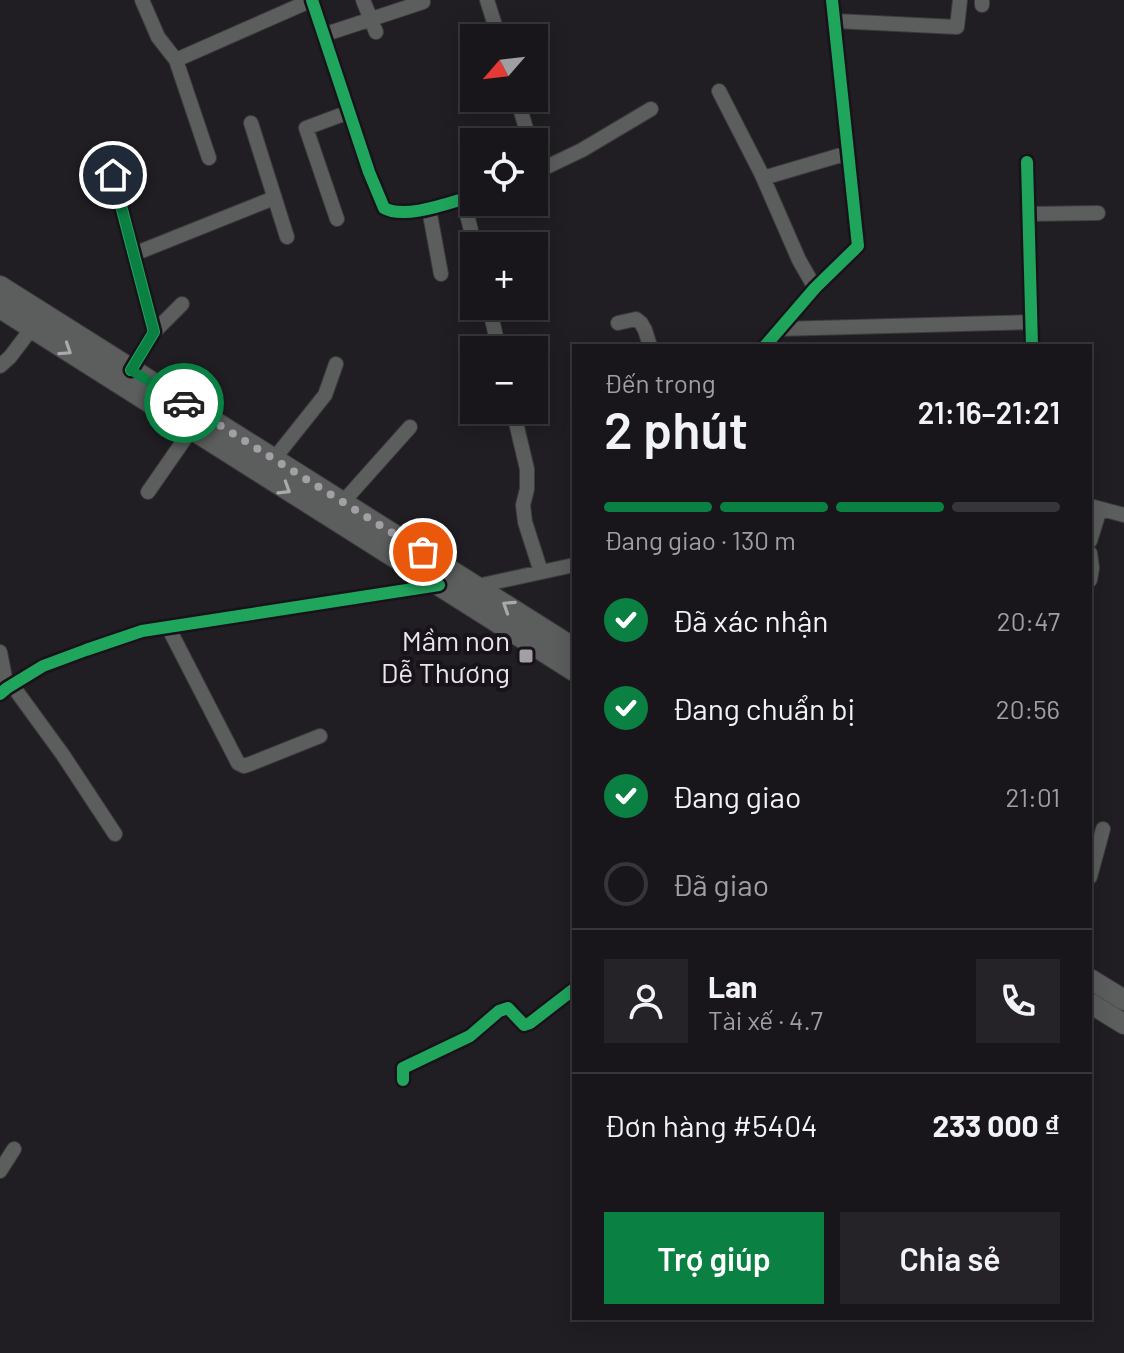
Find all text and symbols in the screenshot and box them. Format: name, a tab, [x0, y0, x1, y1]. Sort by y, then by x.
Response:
north arrow	[460, 24, 548, 112]
map controls	[460, 24, 548, 424]
button: locate	[460, 128, 548, 216]
pin	[79, 141, 147, 209]
icon: home	[91, 153, 135, 197]
button: +	[460, 232, 548, 320]
button: −	[460, 336, 548, 424]
one-way arrow	[57, 340, 72, 355]
courier	[144, 363, 224, 443]
text: Đến trong	[604, 367, 716, 398]
icon: car	[162, 381, 206, 425]
text: 21:16–21:21	[918, 394, 1060, 430]
text: 2 phút	[604, 397, 748, 459]
one-way arrow	[277, 479, 291, 494]
pin	[389, 518, 457, 586]
text: Đang giao · 130 m	[604, 524, 796, 555]
icon: bag	[401, 530, 445, 574]
icon: check	[604, 598, 648, 642]
one-way arrow	[503, 601, 517, 616]
text: Đã xác nhận	[672, 602, 828, 638]
text: 20:47	[997, 605, 1060, 636]
place label: Mầm non Dễ Thương	[381, 623, 510, 689]
marker: Mầm non Dễ Thương	[517, 647, 535, 665]
icon: check	[604, 686, 648, 730]
text: Đang chuẩn bị	[672, 690, 855, 726]
text: 20:56	[996, 693, 1060, 724]
icon: check	[604, 774, 648, 818]
text: Đang giao	[672, 778, 801, 814]
text: 21:01	[1005, 781, 1060, 812]
text: Đã giao	[672, 866, 769, 902]
button: person	[604, 959, 688, 1043]
button: phone	[976, 959, 1060, 1043]
text: Lan	[708, 968, 757, 1004]
text: Tài xế · 4.7	[708, 1004, 823, 1035]
text: Đơn hàng #5404	[604, 1107, 818, 1143]
text: 233 000 ₫	[933, 1107, 1060, 1143]
button: Trợ giúp	[604, 1212, 824, 1304]
button: Chia sẻ	[840, 1212, 1060, 1304]

